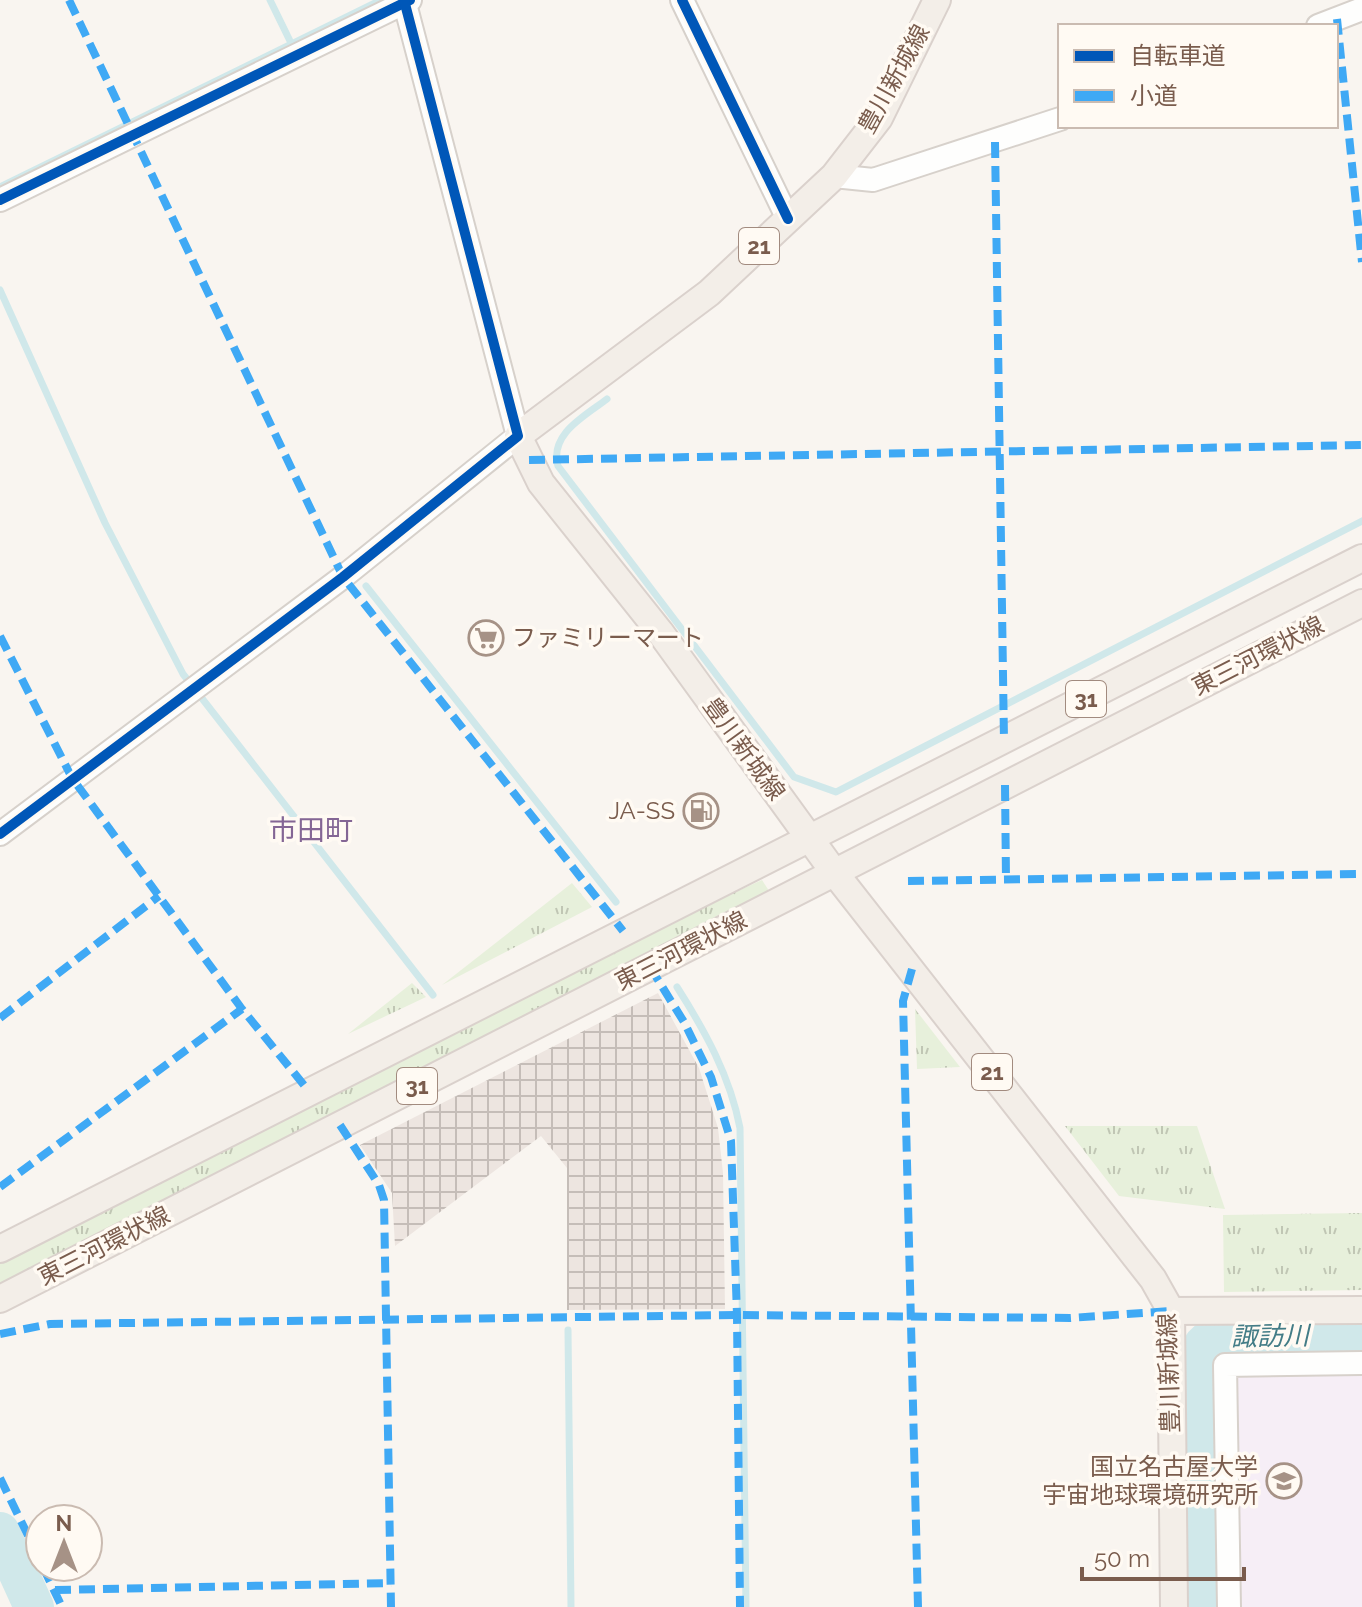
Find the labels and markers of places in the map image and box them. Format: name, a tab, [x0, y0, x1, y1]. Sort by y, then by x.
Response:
supermarket icon: ファミリーマート	[467, 619, 505, 657]
place label: ファミリーマート	[512, 623, 704, 652]
fuel station icon: JA-SS	[682, 792, 720, 830]
place label: JA-SS	[608, 796, 675, 825]
place label: 国立名古屋大学 宇宙地球環境研究所	[1042, 1452, 1258, 1509]
school or university icon: 国立名古屋大学 宇宙地球環境研究所	[1265, 1462, 1303, 1500]

